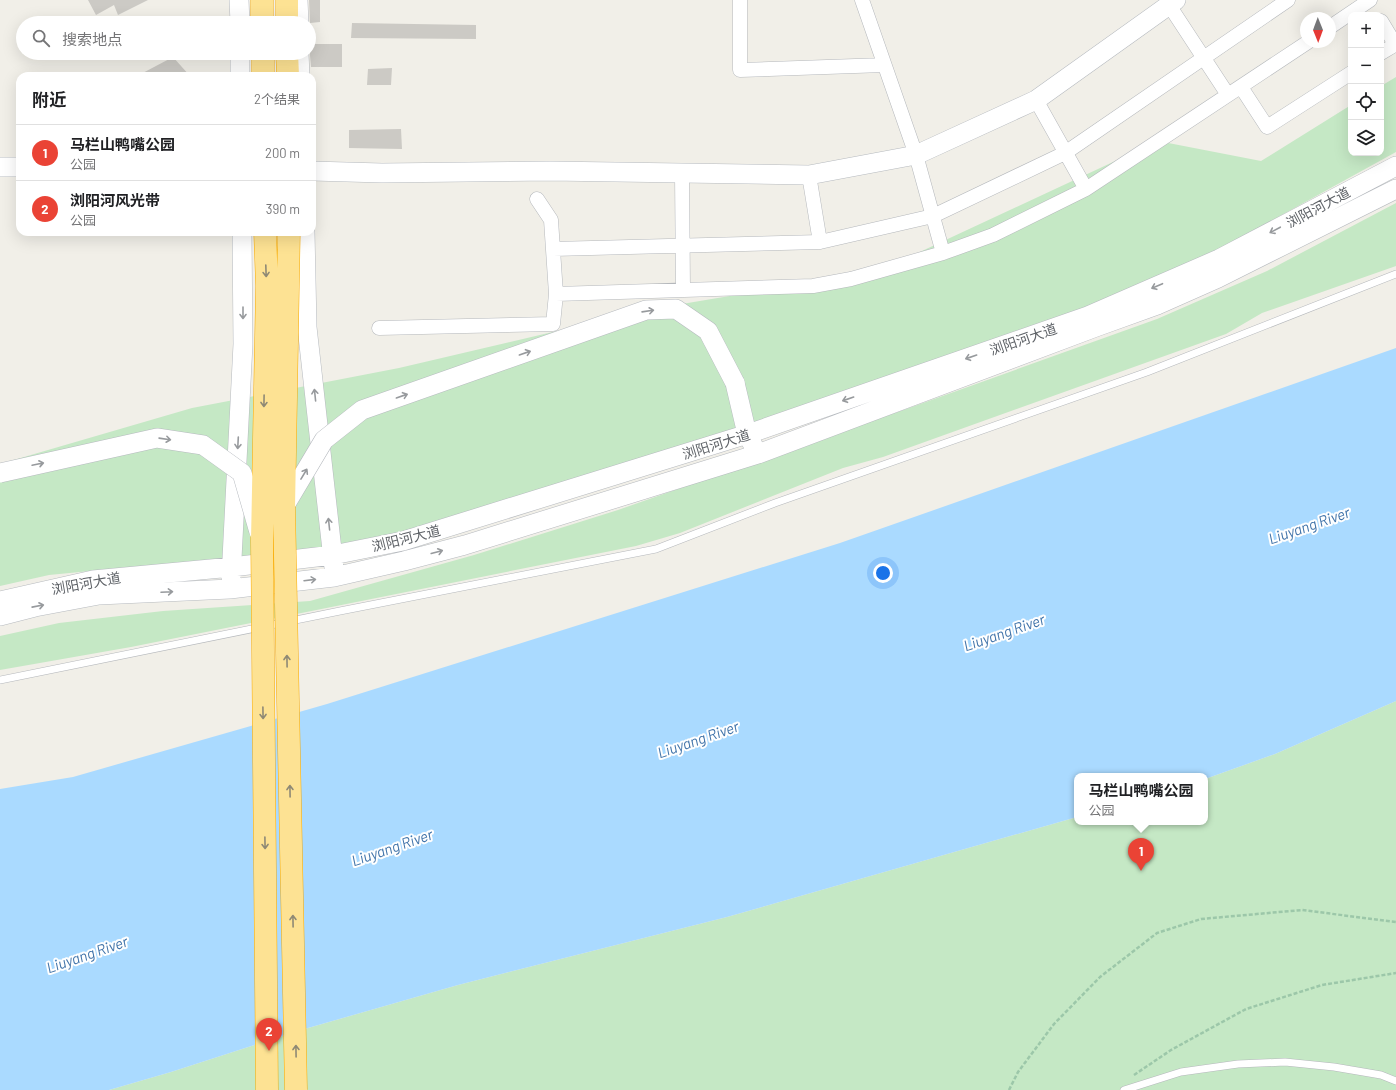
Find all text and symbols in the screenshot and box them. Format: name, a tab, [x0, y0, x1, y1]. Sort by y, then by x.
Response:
north arrow	[1300, 12, 1336, 48]
map controls	[1348, 12, 1384, 156]
button: +	[1348, 12, 1384, 48]
search box	[16, 16, 316, 60]
icon: search	[30, 27, 52, 49]
text: 搜索地点	[62, 30, 122, 48]
button: −	[1348, 48, 1384, 84]
button: locate	[1348, 84, 1384, 120]
text: 附近	[32, 89, 66, 109]
text: 2个结果	[254, 91, 300, 107]
button: layers	[1348, 120, 1384, 156]
text: 马栏山鸭嘴公园	[70, 135, 175, 153]
text: 1	[43, 145, 47, 161]
text: 200 m	[265, 145, 300, 161]
text: 公园	[70, 156, 96, 172]
street label: 浏阳河大道	[1283, 183, 1353, 231]
text: 浏阳河风光带	[70, 191, 160, 209]
text: 2	[41, 201, 49, 217]
text: 390 m	[266, 201, 300, 217]
text: 公园	[70, 212, 96, 228]
one-way arrow	[1269, 227, 1281, 234]
one-way arrow	[262, 264, 270, 277]
one-way arrow	[1152, 282, 1164, 290]
one-way arrow	[239, 306, 247, 319]
one-way arrow	[641, 307, 654, 315]
street label: 浏阳河大道	[987, 320, 1059, 358]
one-way arrow	[518, 348, 530, 356]
one-way arrow	[964, 354, 977, 361]
one-way arrow	[311, 389, 319, 402]
one-way arrow	[396, 392, 409, 399]
one-way arrow	[261, 394, 268, 407]
one-way arrow	[842, 396, 854, 404]
street label: 浏阳河大道	[680, 426, 752, 462]
one-way arrow	[158, 435, 171, 443]
one-way arrow	[235, 436, 242, 449]
one-way arrow	[31, 460, 44, 468]
one-way arrow	[300, 469, 308, 480]
water label: Liuyang River	[1266, 502, 1353, 547]
one-way arrow	[326, 518, 333, 531]
street label: 浏阳河大道	[370, 521, 442, 555]
one-way arrow	[430, 548, 443, 556]
your location	[873, 563, 893, 583]
street label: 浏阳河大道	[50, 569, 122, 597]
one-way arrow	[303, 576, 316, 584]
one-way arrow	[160, 588, 173, 596]
one-way arrow	[31, 602, 44, 610]
water label: Liuyang River	[961, 609, 1048, 654]
one-way arrow	[283, 655, 291, 668]
one-way arrow	[260, 706, 267, 719]
water label: Liuyang River	[655, 716, 742, 761]
popup	[1074, 773, 1208, 825]
text: 马栏山鸭嘴公园	[1088, 781, 1194, 799]
one-way arrow	[286, 785, 294, 798]
text: 公园	[1088, 802, 1115, 818]
water label: Liuyang River	[349, 824, 436, 869]
one-way arrow	[261, 836, 269, 849]
pin: 1	[1128, 838, 1154, 871]
one-way arrow	[289, 915, 297, 928]
water label: Liuyang River	[44, 931, 131, 976]
pin: 2	[256, 1018, 282, 1051]
one-way arrow	[292, 1045, 299, 1058]

